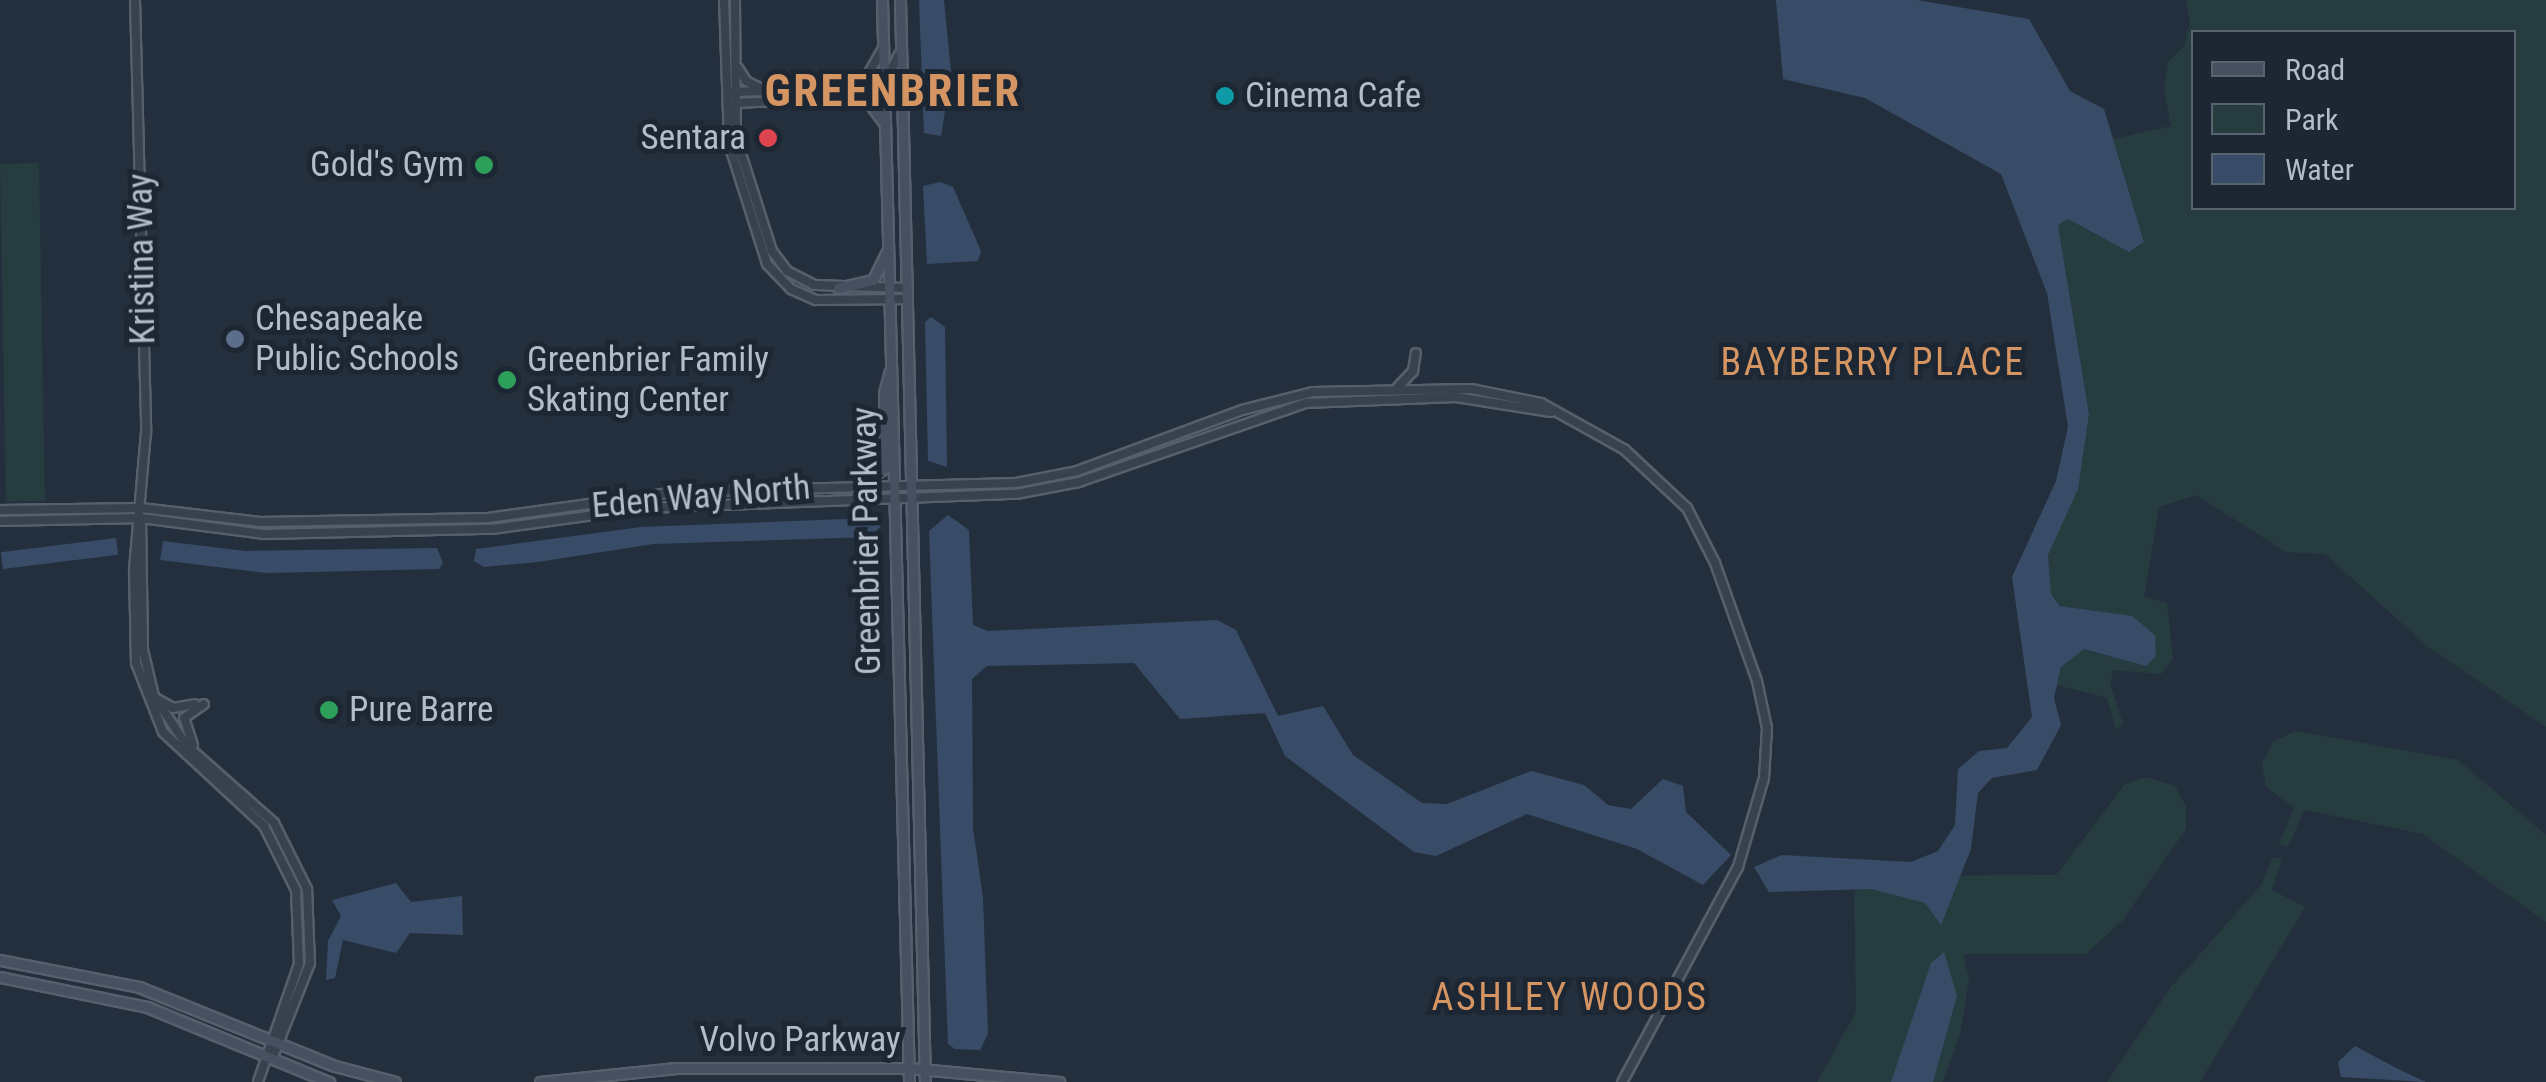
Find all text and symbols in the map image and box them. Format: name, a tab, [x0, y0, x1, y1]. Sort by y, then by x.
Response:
legend	[2191, 30, 2516, 210]
text: Road	[2285, 52, 2345, 87]
district label: GREENBRIER	[764, 64, 1022, 118]
place label: Cinema Cafe	[1245, 75, 1421, 117]
marker: Cinema Cafe	[1214, 85, 1236, 107]
text: Park	[2285, 102, 2339, 137]
place label: Sentara	[641, 117, 746, 159]
marker: Sentara	[755, 125, 781, 151]
place label: Gold's Gym	[310, 144, 464, 186]
text: Water	[2285, 152, 2354, 187]
marker: Gold's Gym	[473, 154, 495, 176]
street label: Kristina Way	[120, 173, 164, 345]
place label: Chesapeake Public Schools	[255, 298, 459, 380]
marker: Chesapeake Public Schools	[224, 328, 246, 350]
place label: Greenbrier Family Skating Center	[527, 339, 769, 421]
district label: BAYBERRY PLACE	[1720, 340, 2026, 386]
marker: Greenbrier Family Skating Center	[496, 369, 518, 391]
street label: Greenbrier Parkway	[844, 407, 890, 675]
street label: Eden Way North	[590, 467, 812, 527]
place label: Pure Barre	[349, 689, 493, 731]
marker: Pure Barre	[318, 699, 340, 721]
district label: ASHLEY WOODS	[1432, 975, 1708, 1021]
street label: Volvo Parkway	[700, 1019, 900, 1061]

